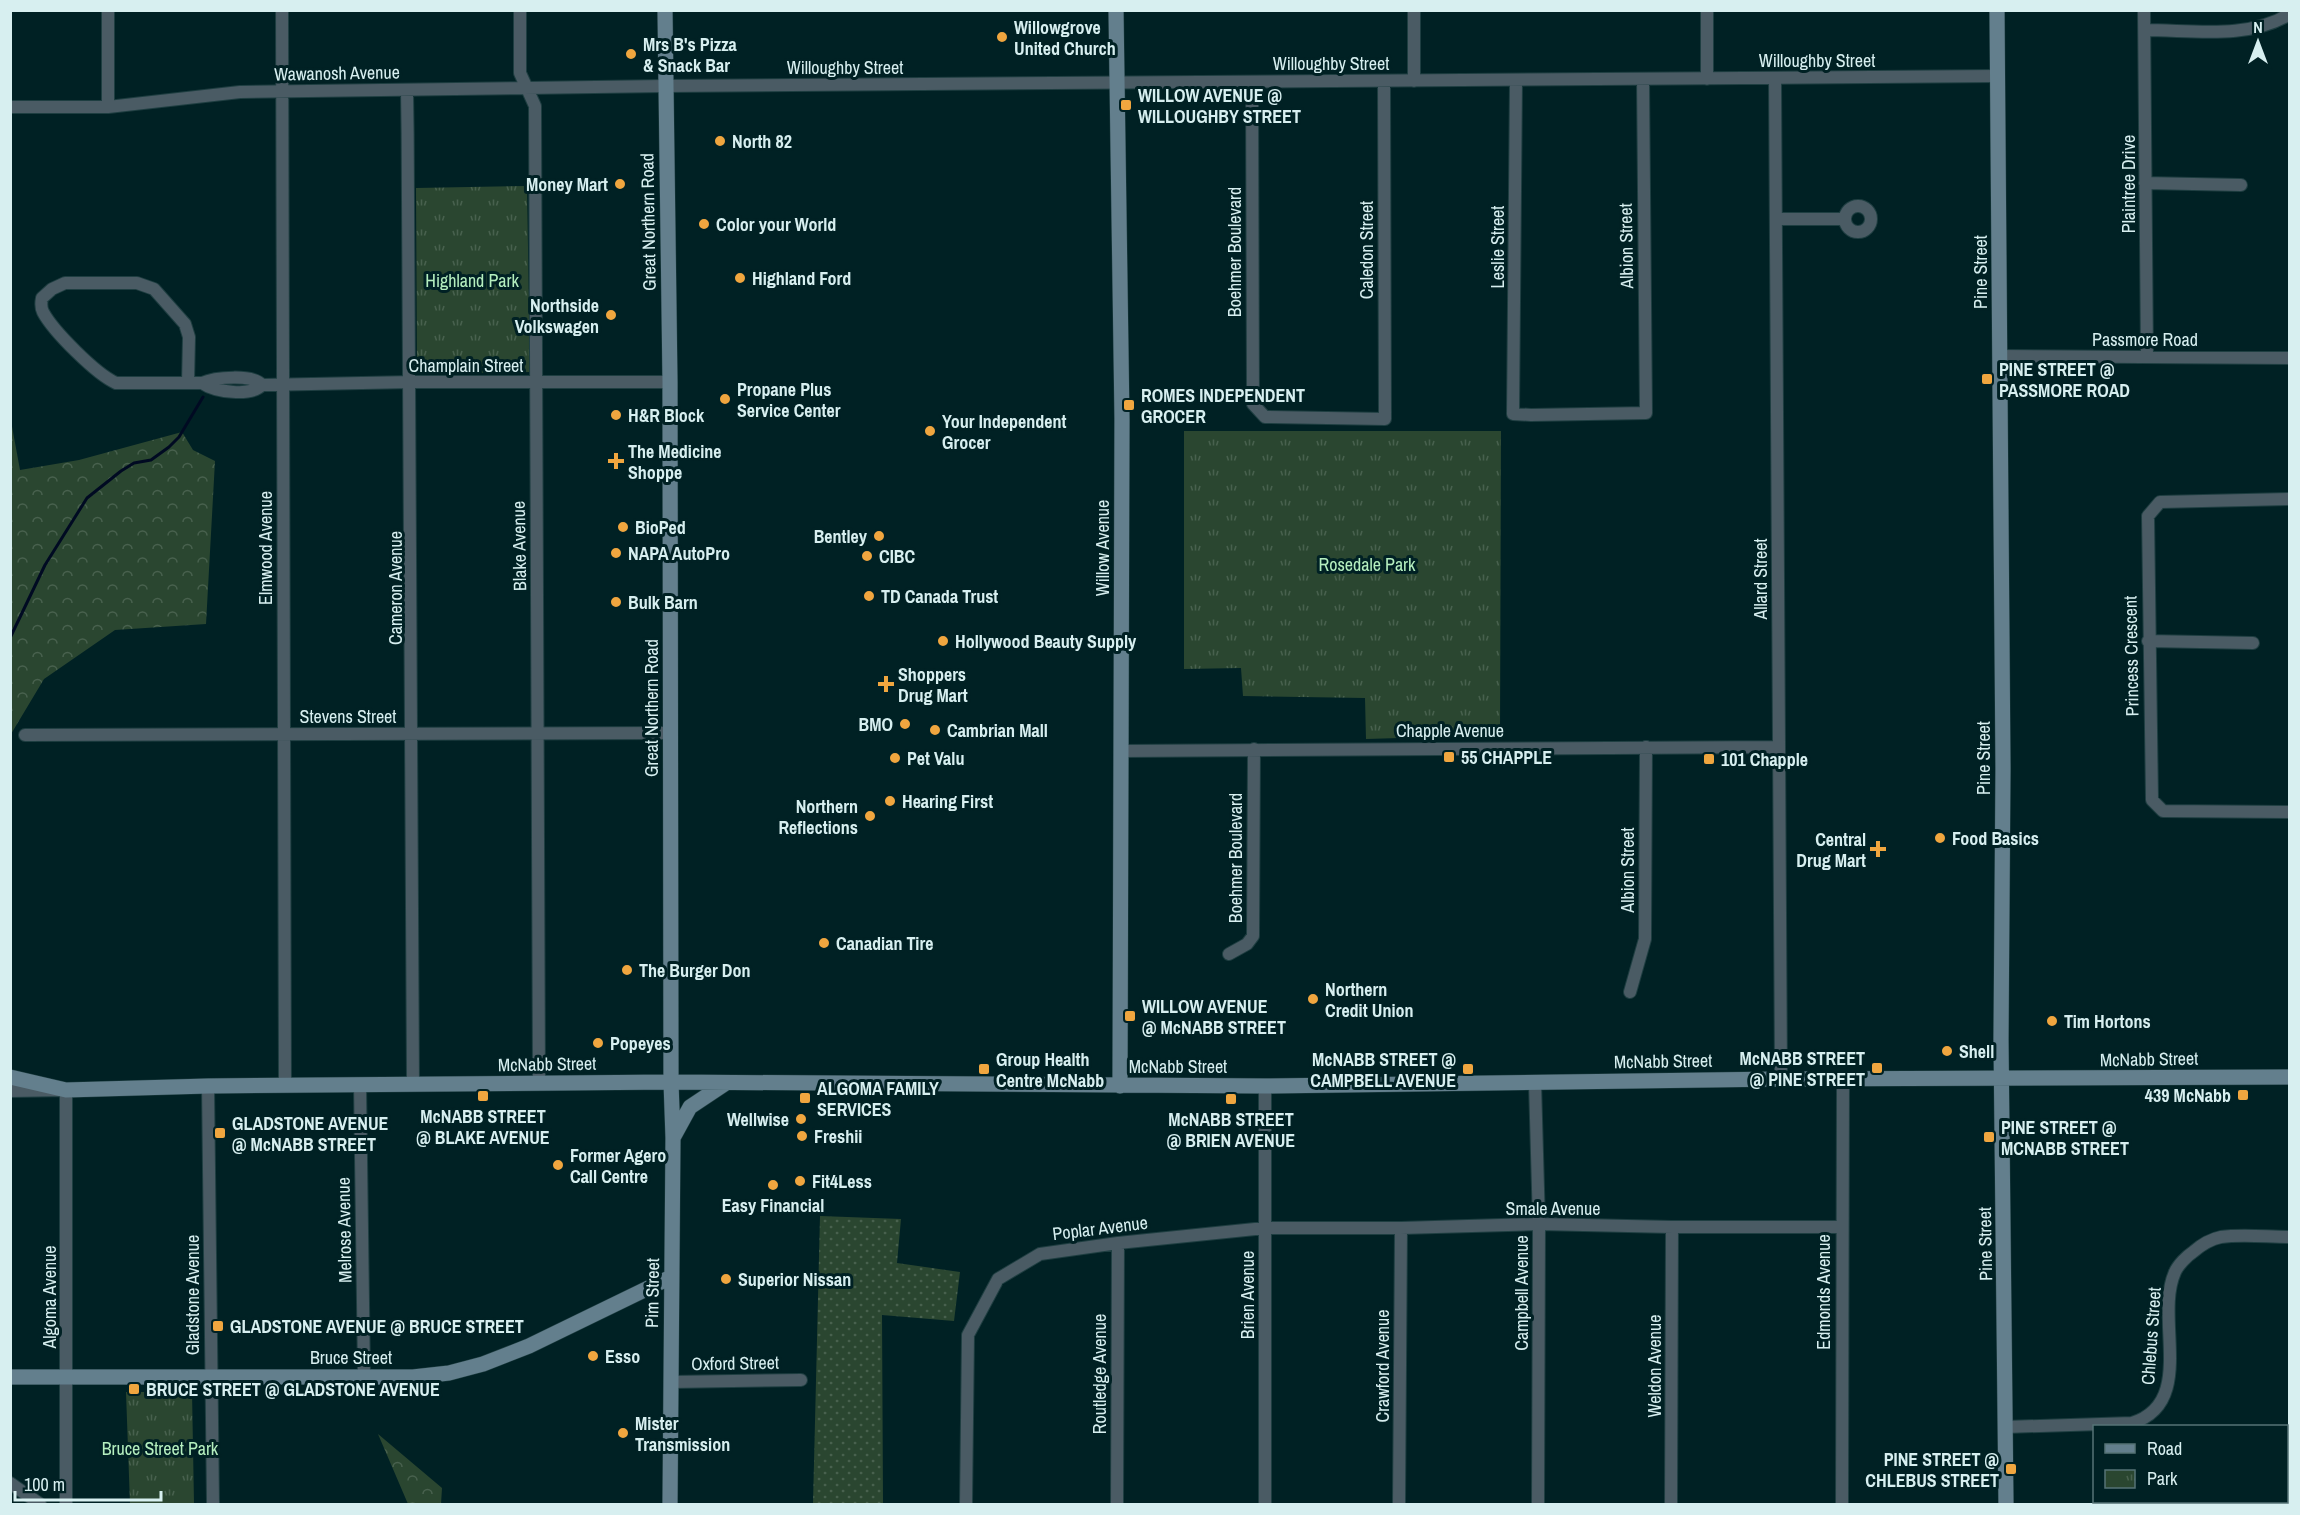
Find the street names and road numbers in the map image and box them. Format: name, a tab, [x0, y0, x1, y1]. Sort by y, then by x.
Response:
street label: Willoughby Street	[1759, 48, 1875, 73]
street label: Willoughby Street	[1273, 51, 1389, 76]
street label: Willoughby Street	[787, 55, 903, 80]
street label: Wawanosh Avenue	[274, 59, 400, 87]
street label: Plaintree Drive	[2116, 135, 2141, 233]
street label: Great Northern Road	[634, 153, 662, 291]
street label: Boehmer Boulevard	[1222, 187, 1247, 317]
street label: Caledon Street	[1354, 201, 1379, 299]
street label: Albion Street	[1613, 203, 1639, 290]
street label: Leslie Street	[1485, 206, 1510, 288]
street label: Pine Street	[1968, 235, 1993, 309]
street label: Passmore Road	[2092, 327, 2198, 352]
street label: Champlain Street	[409, 353, 523, 378]
street label: Elmwood Avenue	[253, 491, 278, 605]
street label: Willow Avenue	[1090, 500, 1115, 596]
street label: Blake Avenue	[506, 501, 532, 591]
street label: Cameron Avenue	[383, 531, 408, 645]
street label: Allard Street	[1748, 538, 1773, 621]
street label: Princess Crescent	[2117, 595, 2145, 717]
street label: Great Northern Road	[639, 639, 664, 777]
street label: Stevens Street	[300, 704, 396, 729]
street label: Chapple Avenue	[1396, 718, 1504, 743]
street label: Pine Street	[1971, 721, 1996, 795]
street label: Boehmer Boulevard	[1223, 793, 1248, 923]
street label: Albion Street	[1615, 827, 1640, 914]
street label: McNabb Street	[2100, 1046, 2198, 1072]
street label: McNabb Street	[1614, 1048, 1712, 1074]
street label: McNabb Street	[498, 1051, 596, 1077]
street label: McNabb Street	[1129, 1054, 1227, 1079]
street label: Melrose Avenue	[331, 1177, 357, 1283]
street label: Smale Avenue	[1506, 1196, 1600, 1221]
street label: Pine Street	[1972, 1207, 1998, 1281]
street label: Poplar Avenue	[1051, 1210, 1149, 1246]
street label: Edmonds Avenue	[1811, 1234, 1836, 1350]
street label: Gladstone Avenue	[180, 1235, 205, 1355]
street label: Campbell Avenue	[1509, 1235, 1534, 1351]
street label: Algoma Avenue	[37, 1245, 62, 1350]
street label: Brien Avenue	[1235, 1251, 1260, 1339]
street label: Pim Street	[639, 1258, 665, 1328]
street label: Chlebus Street	[2135, 1286, 2167, 1386]
street label: Crawford Avenue	[1370, 1310, 1395, 1422]
street label: Routledge Avenue	[1087, 1314, 1112, 1434]
street label: Weldon Avenue	[1642, 1315, 1667, 1417]
street label: Bruce Street	[310, 1345, 392, 1370]
street label: Oxford Street	[691, 1350, 779, 1376]

